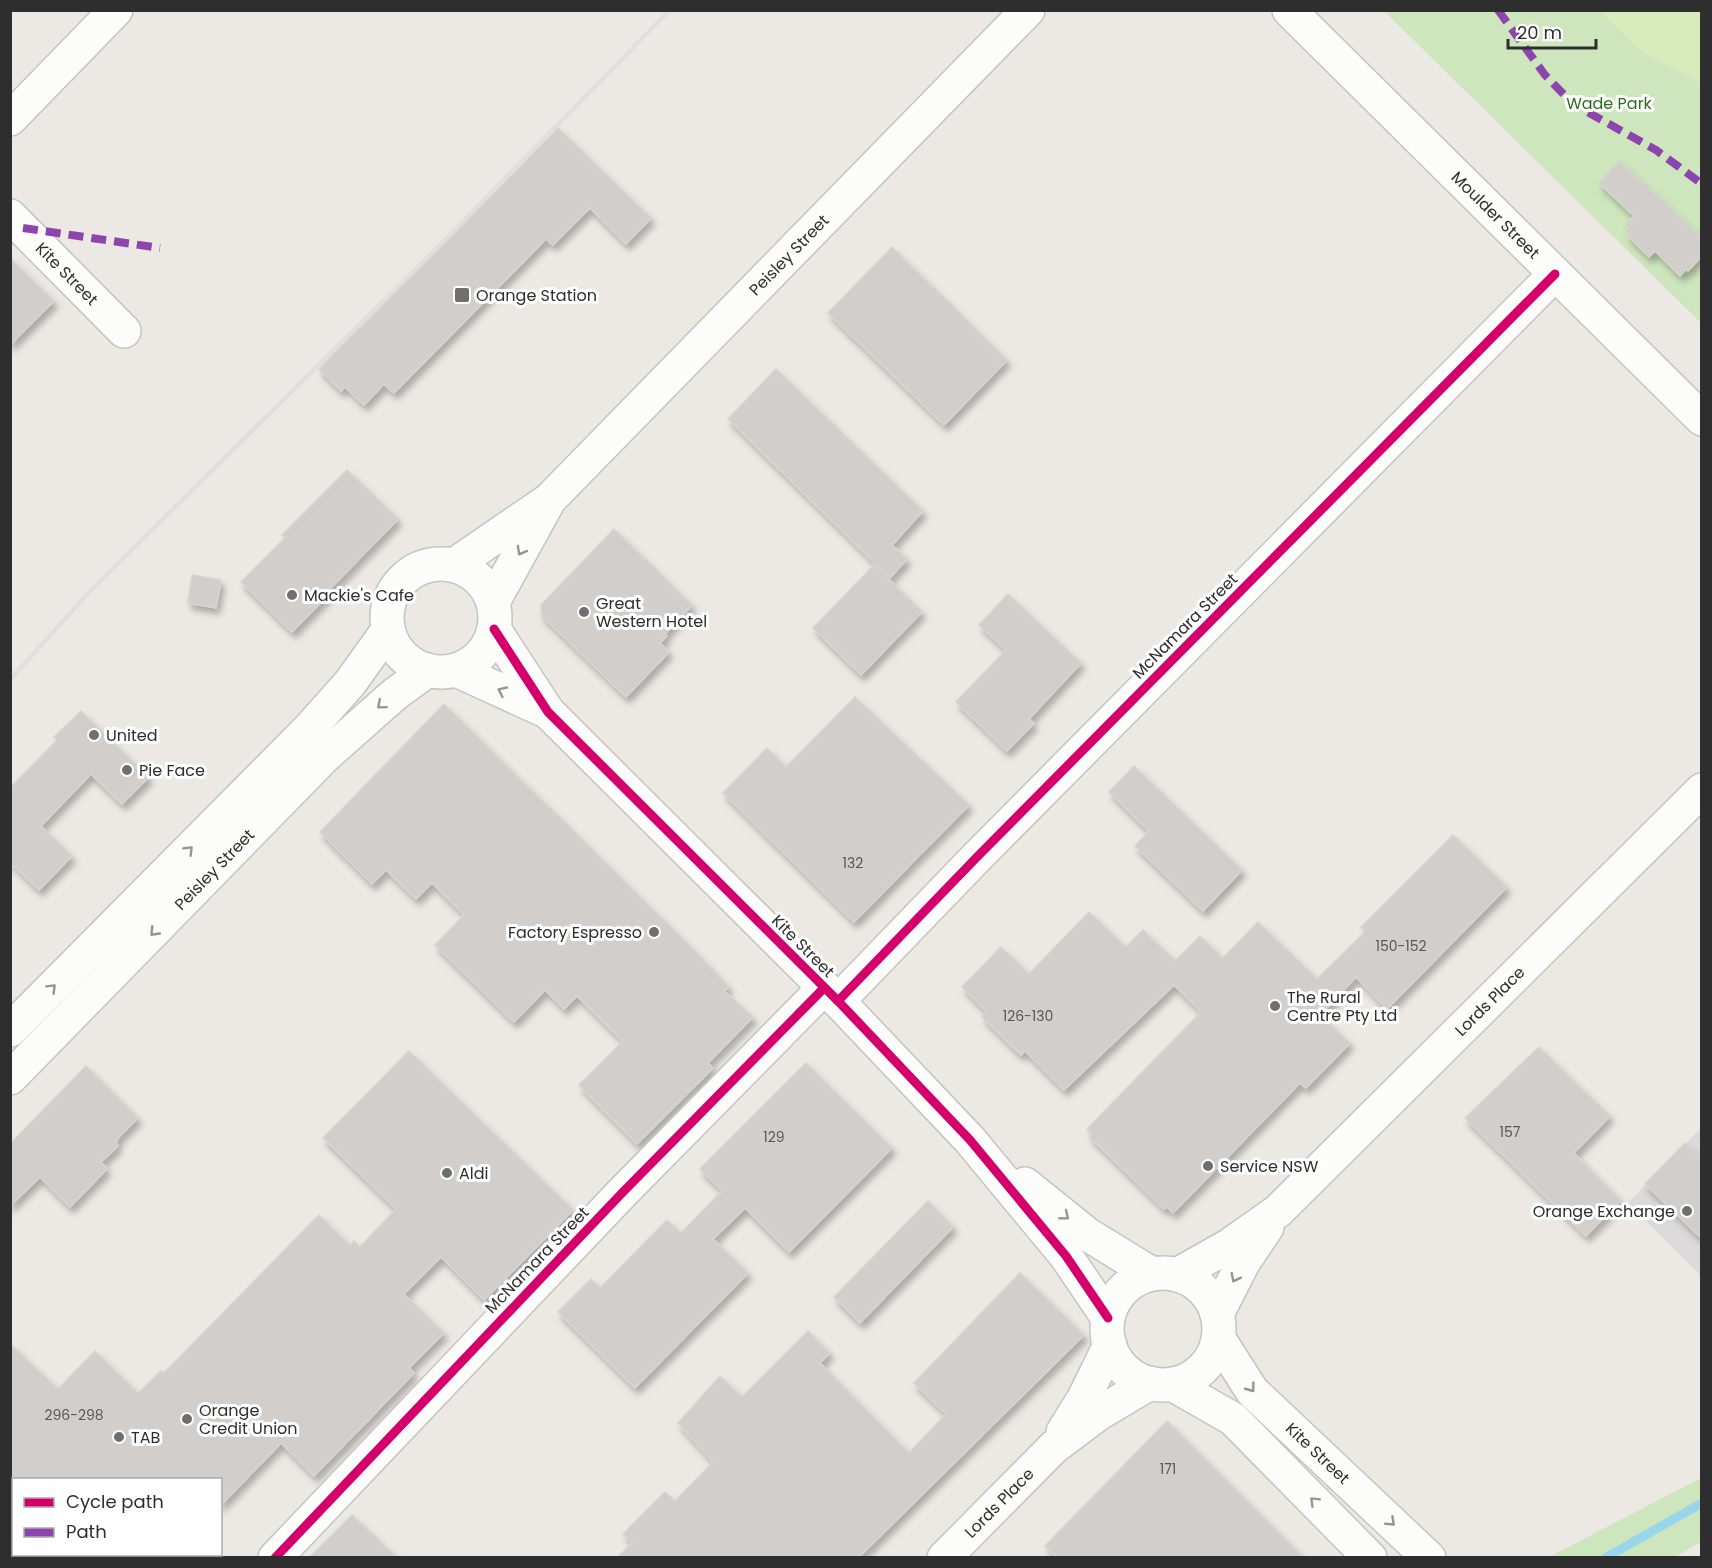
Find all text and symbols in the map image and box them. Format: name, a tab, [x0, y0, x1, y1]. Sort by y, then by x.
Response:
scale bar	[1508, 12, 1596, 50]
text: 20 m	[1517, 20, 1562, 45]
park label: Wade Park	[1566, 92, 1653, 115]
street label: Moulder Street	[1446, 166, 1545, 264]
street label: Peisley Street	[744, 209, 834, 301]
street label: Kite Street	[31, 237, 104, 310]
place label: Orange Station	[476, 284, 597, 307]
marker: Orange Station	[453, 286, 471, 304]
one-way arrow	[517, 545, 528, 555]
street label: McNamara Street	[1127, 568, 1243, 684]
place label: Mackie's Cafe	[304, 584, 414, 607]
marker: Mackie's Cafe	[285, 588, 299, 602]
place label: Great Western Hotel	[596, 592, 707, 633]
marker: Great Western Hotel	[577, 605, 591, 619]
one-way arrow	[498, 686, 509, 698]
one-way arrow	[377, 698, 388, 709]
place label: United	[106, 724, 158, 747]
marker: United	[87, 728, 101, 742]
place label: Pie Face	[139, 759, 205, 782]
marker: Pie Face	[120, 763, 134, 777]
street label: Peisley Street	[169, 823, 259, 915]
one-way arrow	[181, 846, 192, 857]
house number: 132	[843, 853, 863, 873]
street label: Kite Street	[766, 909, 840, 983]
place label: Factory Espresso	[508, 921, 642, 944]
one-way arrow	[150, 925, 161, 935]
marker: Factory Espresso	[647, 925, 661, 939]
house number: 150-152	[1375, 936, 1427, 956]
street label: Lords Place	[1450, 961, 1530, 1041]
one-way arrow	[44, 985, 55, 996]
place label: The Rural Centre Pty Ltd	[1287, 986, 1397, 1027]
marker: The Rural Centre Pty Ltd	[1268, 999, 1282, 1013]
house number: 126-130	[1003, 1006, 1053, 1026]
house number: 157	[1500, 1122, 1521, 1142]
house number: 129	[763, 1127, 785, 1147]
place label: Service NSW	[1220, 1155, 1319, 1178]
marker: Service NSW	[1201, 1159, 1215, 1173]
place label: Aldi	[459, 1162, 488, 1185]
marker: Aldi	[440, 1166, 454, 1180]
place label: Orange Exchange	[1533, 1200, 1675, 1223]
street label: McNamara Street	[480, 1201, 594, 1319]
marker: Orange Exchange	[1680, 1204, 1694, 1218]
one-way arrow	[1058, 1209, 1069, 1220]
one-way arrow	[1231, 1272, 1242, 1282]
one-way arrow	[1244, 1381, 1255, 1392]
place label: Orange Credit Union	[199, 1399, 298, 1440]
house number: 296-298	[44, 1405, 104, 1425]
marker: Orange Credit Union	[180, 1412, 194, 1426]
street label: Kite Street	[1281, 1417, 1355, 1489]
place label: TAB	[131, 1426, 160, 1449]
marker: TAB	[112, 1430, 126, 1444]
house number: 171	[1160, 1459, 1176, 1479]
street label: Lords Place	[959, 1462, 1039, 1543]
legend	[12, 1478, 222, 1556]
text: Cycle path	[66, 1489, 164, 1514]
one-way arrow	[1311, 1497, 1321, 1508]
one-way arrow	[1384, 1515, 1395, 1526]
text: Path	[66, 1519, 107, 1544]

